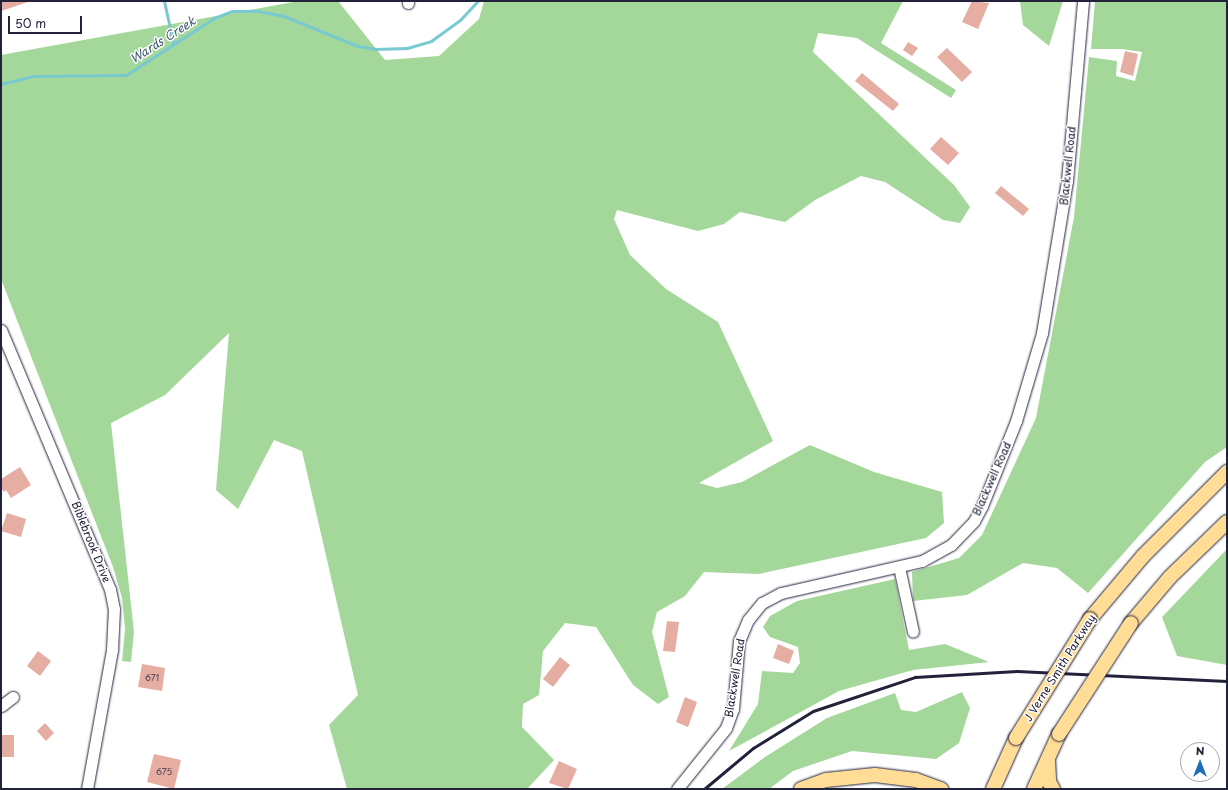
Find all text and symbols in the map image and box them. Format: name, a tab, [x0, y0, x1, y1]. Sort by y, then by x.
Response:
scale bar	[10, 8, 84, 34]
water label: Wards Creek	[127, 13, 199, 67]
text: 50 m	[15, 14, 46, 32]
street label: Blackwell Road	[1057, 125, 1079, 207]
street label: Blackwell Road	[970, 440, 1014, 518]
street label: Biblebrook Drive	[69, 499, 113, 585]
street label: J Verne Smith Parkway	[1021, 611, 1099, 725]
street label: Blackwell Road	[722, 637, 748, 719]
house number: 671	[145, 672, 159, 682]
north arrow	[1180, 742, 1220, 782]
text: N	[1196, 742, 1204, 759]
house number: 675	[156, 766, 172, 776]

